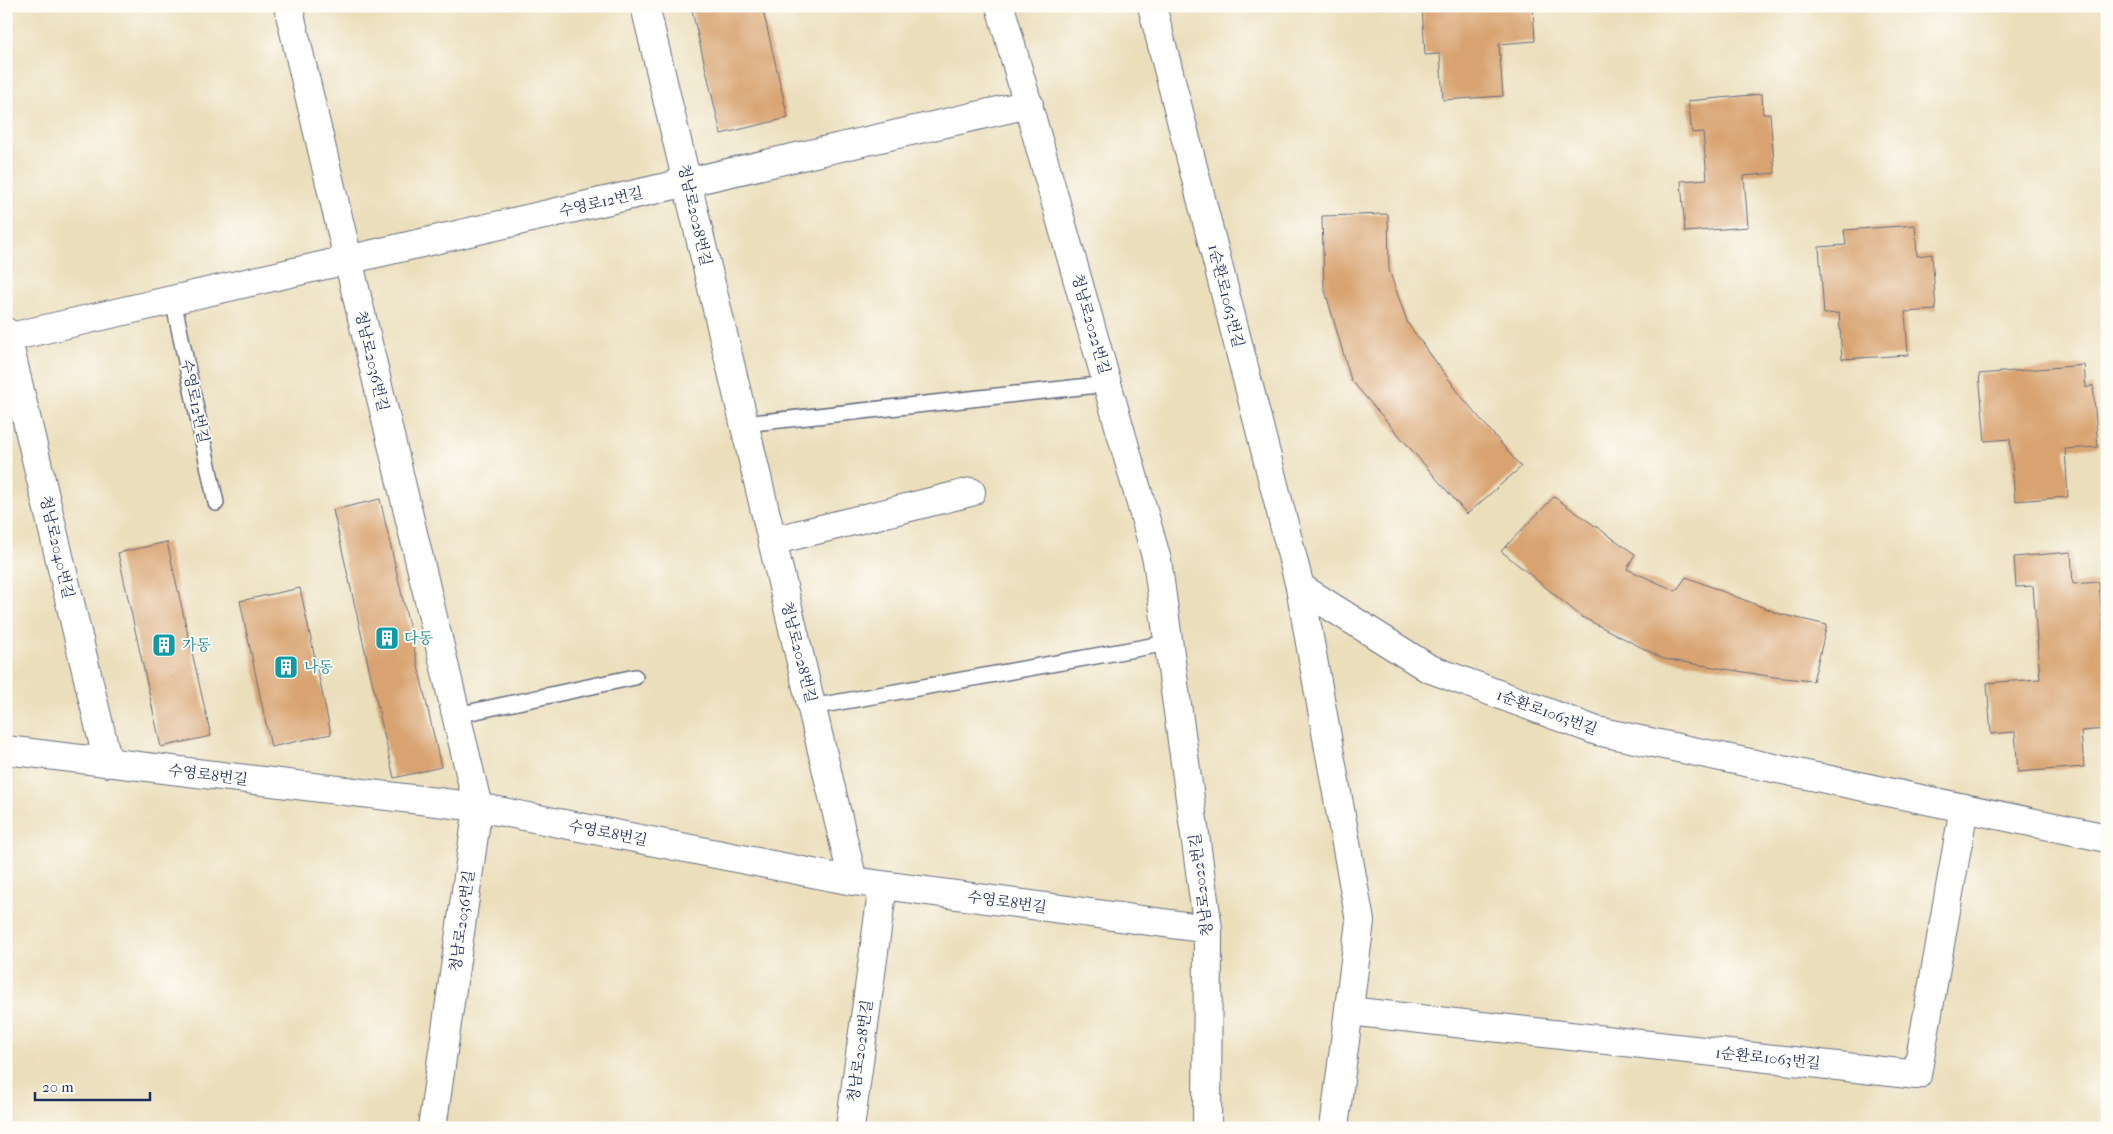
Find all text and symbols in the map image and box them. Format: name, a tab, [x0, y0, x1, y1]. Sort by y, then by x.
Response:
street label: 청남로2028번길	[675, 162, 715, 268]
street label: 수영로12번길	[557, 184, 645, 220]
street label: 1순환로1063번길	[1204, 243, 1248, 349]
street label: 청남로2022번길	[1068, 272, 1114, 376]
street label: 청남로2036번길	[352, 309, 392, 413]
street label: 수영로12번길	[177, 357, 213, 445]
street label: 청남로2040번길	[36, 494, 78, 600]
street label: 청남로2028번길	[778, 600, 820, 704]
building icon: 다동	[374, 625, 400, 651]
place label: 다동	[404, 629, 433, 647]
building icon: 가동	[151, 632, 177, 658]
place label: 가동	[182, 636, 211, 654]
building icon: 나동	[273, 654, 299, 680]
place label: 나동	[304, 658, 333, 676]
street label: 1순환로1063번길	[1494, 685, 1600, 739]
street label: 수영로8번길	[167, 761, 249, 789]
street label: 수영로8번길	[567, 817, 649, 849]
street label: 청남로2022번길	[1186, 832, 1216, 938]
street label: 청남로2036번길	[446, 869, 478, 973]
street label: 수영로8번길	[966, 888, 1048, 916]
street label: 청남로2028번길	[844, 998, 876, 1104]
street label: 1순환로1063번길	[1715, 1044, 1821, 1072]
scale bar	[35, 1069, 150, 1101]
text: 20 m	[42, 1078, 74, 1096]

